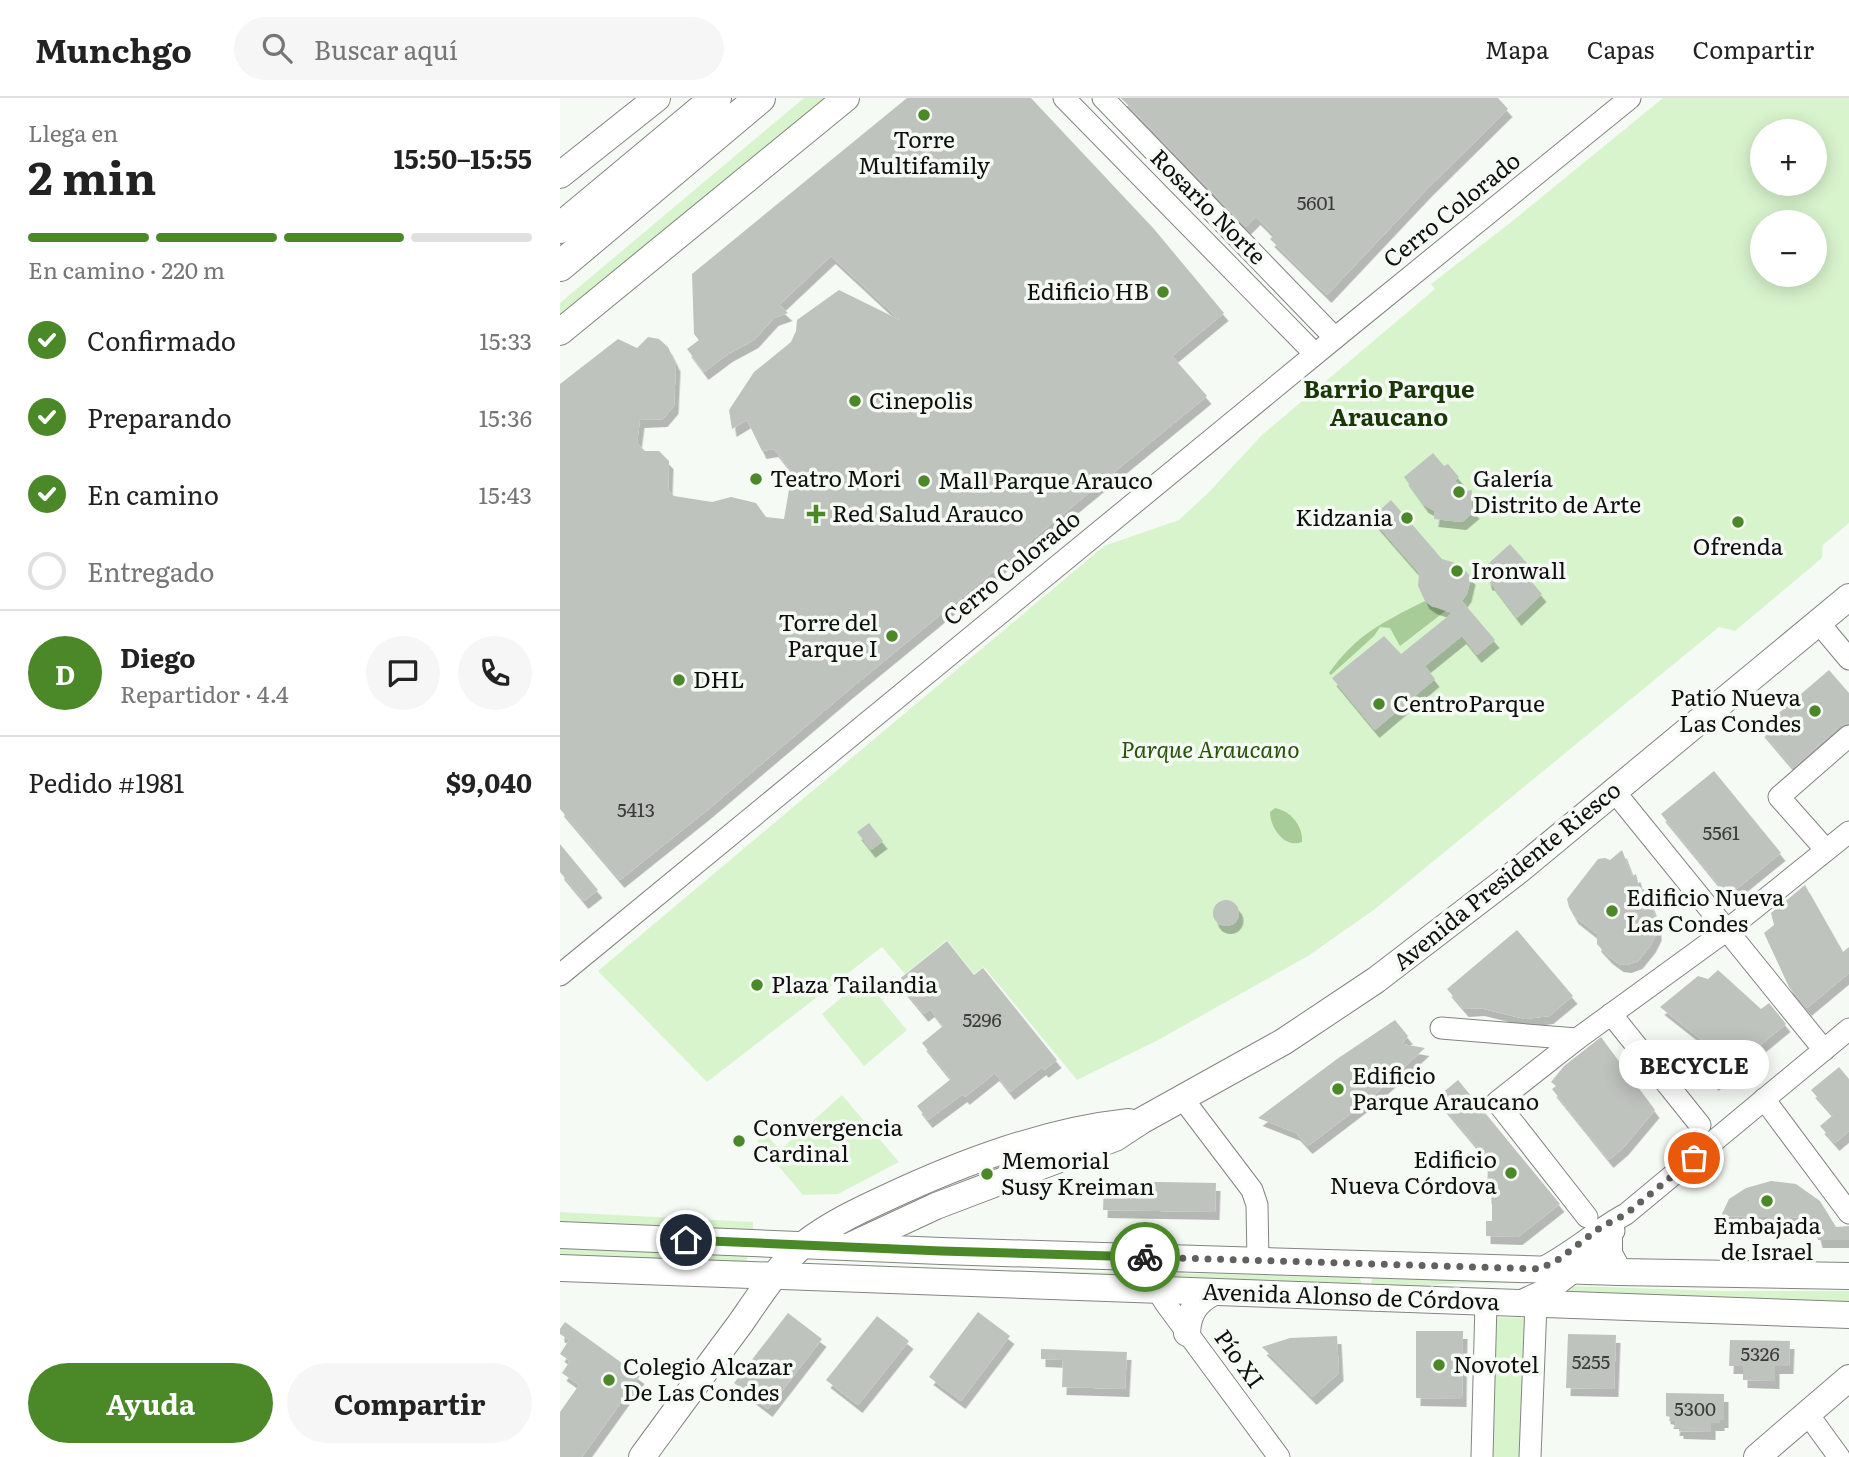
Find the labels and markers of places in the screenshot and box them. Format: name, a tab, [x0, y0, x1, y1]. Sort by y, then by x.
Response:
marker: Torre Multifamily	[916, 107, 932, 123]
place label: Torre Multifamily	[858, 121, 991, 181]
place label: Edificio HB	[1026, 273, 1149, 307]
marker: Edificio HB	[1155, 284, 1171, 300]
place label: Cinepolis	[869, 382, 973, 416]
marker: Cinepolis	[847, 393, 863, 409]
place label: Teatro Mori	[770, 460, 901, 494]
place label: Galería Distrito de Arte	[1473, 460, 1641, 520]
place label: Mall Parque Arauco	[938, 462, 1153, 496]
marker: Teatro Mori	[748, 471, 764, 487]
marker: Mall Parque Arauco	[916, 473, 932, 489]
marker: Galería Distrito de Arte	[1451, 484, 1467, 500]
place label: Red Salud Arauco	[832, 495, 1024, 529]
place label: Kidzania	[1295, 499, 1394, 533]
marker: Red Salud Arauco	[806, 504, 826, 524]
marker: Kidzania	[1399, 510, 1415, 526]
marker: Ofrenda	[1730, 514, 1746, 530]
place label: Ofrenda	[1693, 528, 1784, 562]
place label: Ironwall	[1471, 552, 1566, 586]
marker: Ironwall	[1449, 563, 1465, 579]
place label: Torre del Parque I	[778, 604, 878, 664]
marker: Torre del Parque I	[884, 628, 900, 644]
place label: DHL	[693, 661, 745, 695]
marker: DHL	[671, 672, 687, 688]
place label: Patio Nueva Las Condes	[1670, 679, 1802, 739]
place label: CentroParque	[1393, 685, 1545, 719]
marker: CentroParque	[1371, 696, 1387, 712]
marker: Patio Nueva Las Condes	[1807, 703, 1823, 719]
place label: Edificio Nueva Las Condes	[1626, 879, 1785, 939]
marker: Edificio Nueva Las Condes	[1604, 903, 1620, 919]
place label: Plaza Tailandia	[771, 966, 938, 1000]
marker: Plaza Tailandia	[749, 977, 765, 993]
callout: BECYCLE	[1619, 1039, 1769, 1088]
place label: Edificio Parque Araucano	[1352, 1057, 1539, 1117]
marker: Edificio Parque Araucano	[1330, 1081, 1346, 1097]
place label: Convergencia Cardinal	[753, 1109, 904, 1169]
pin	[1664, 1128, 1724, 1188]
marker: Convergencia Cardinal	[731, 1133, 747, 1149]
place label: Edificio Nueva Córdova	[1330, 1141, 1498, 1201]
place label: Memorial Susy Kreiman	[1001, 1142, 1154, 1202]
marker: Edificio Nueva Córdova	[1503, 1165, 1519, 1181]
marker: Memorial Susy Kreiman	[979, 1166, 995, 1182]
marker: Embajada de Israel	[1759, 1193, 1775, 1209]
place label: Embajada de Israel	[1713, 1207, 1821, 1267]
pin	[656, 1210, 716, 1270]
place label: Novotel	[1453, 1346, 1539, 1380]
place label: Colegio Alcazar De Las Condes	[623, 1348, 793, 1408]
marker: Novotel	[1431, 1357, 1447, 1373]
marker: Colegio Alcazar De Las Condes	[601, 1372, 617, 1388]

